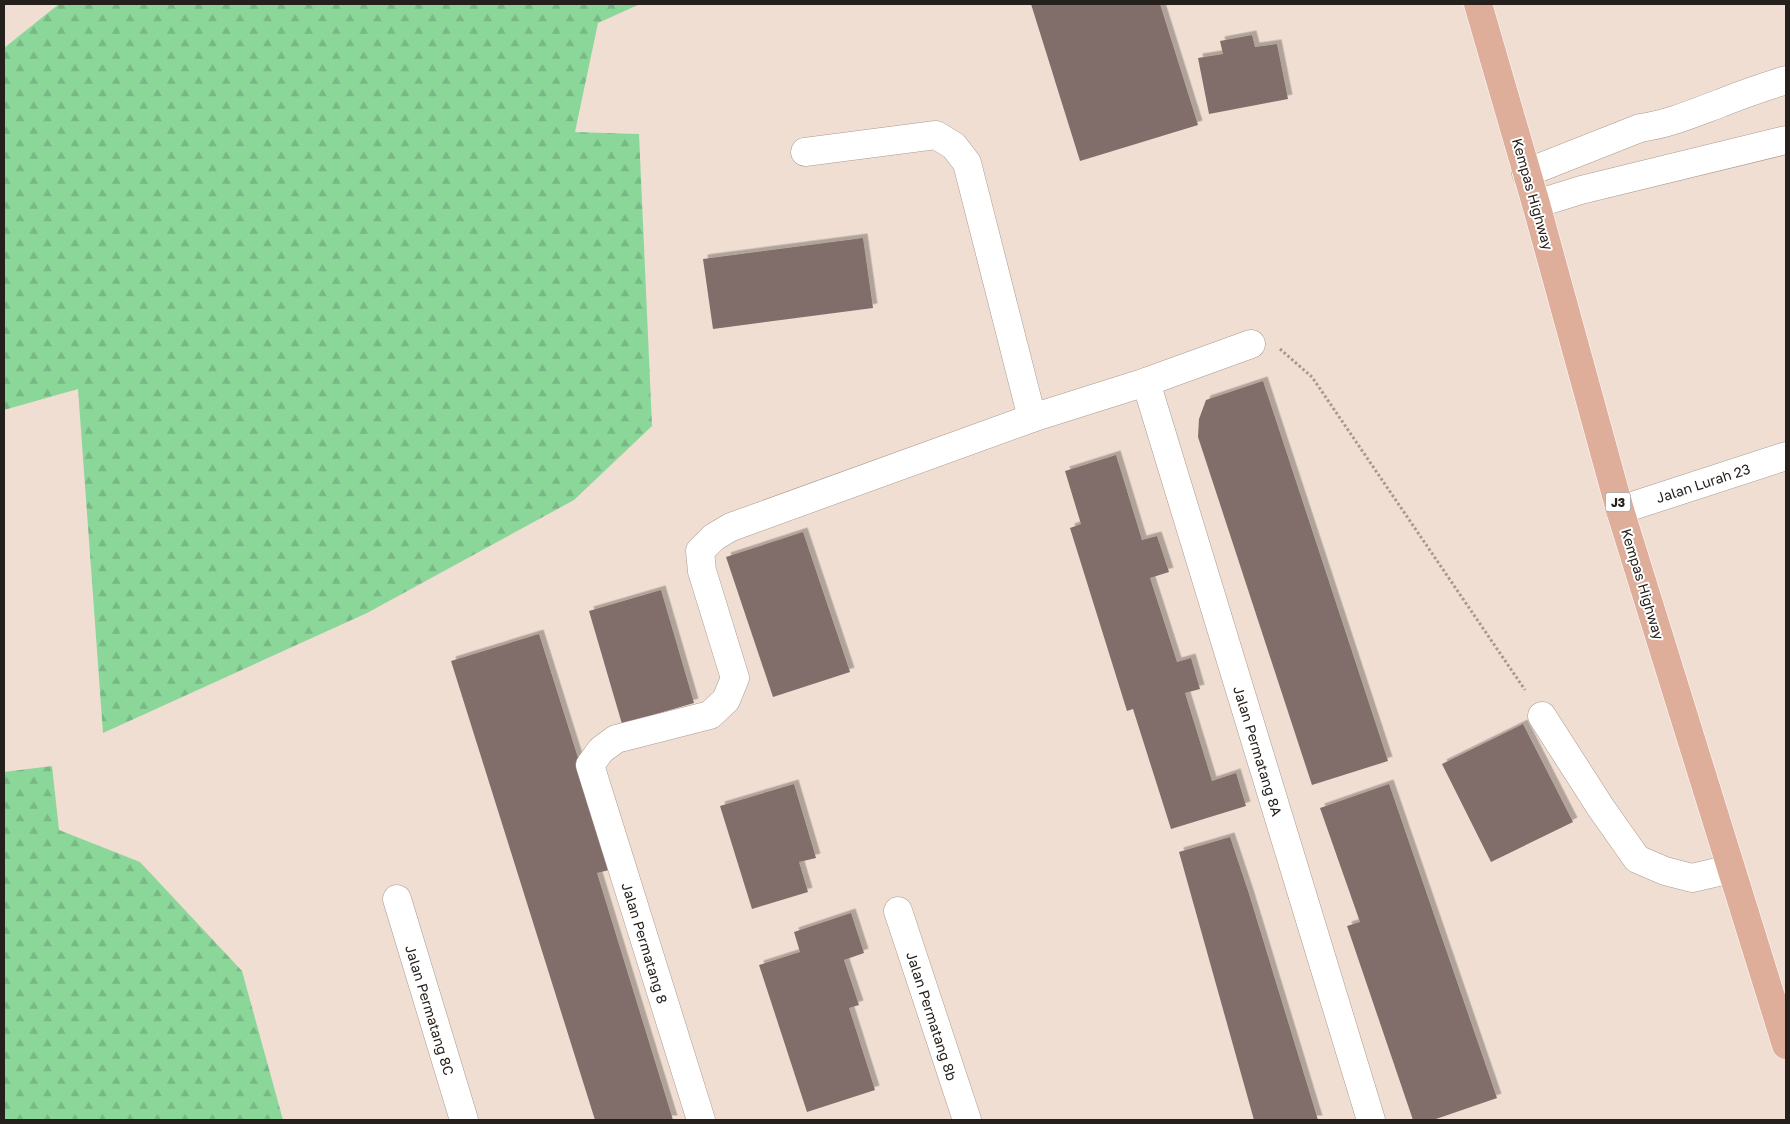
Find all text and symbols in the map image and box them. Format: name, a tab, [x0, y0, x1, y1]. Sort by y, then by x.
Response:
street label: Kempas Highway	[1509, 136, 1557, 252]
street label: Jalan Lurah 23	[1654, 460, 1752, 506]
road number: J3	[1606, 492, 1630, 512]
street label: Kempas Highway	[1618, 526, 1668, 642]
street label: Jalan Permatang 8A	[1230, 684, 1286, 819]
street label: Jalan Permatang 8	[618, 880, 672, 1006]
street label: Jalan Permatang 8C	[402, 943, 458, 1077]
street label: Jalan Permatang 8b	[903, 949, 961, 1083]

